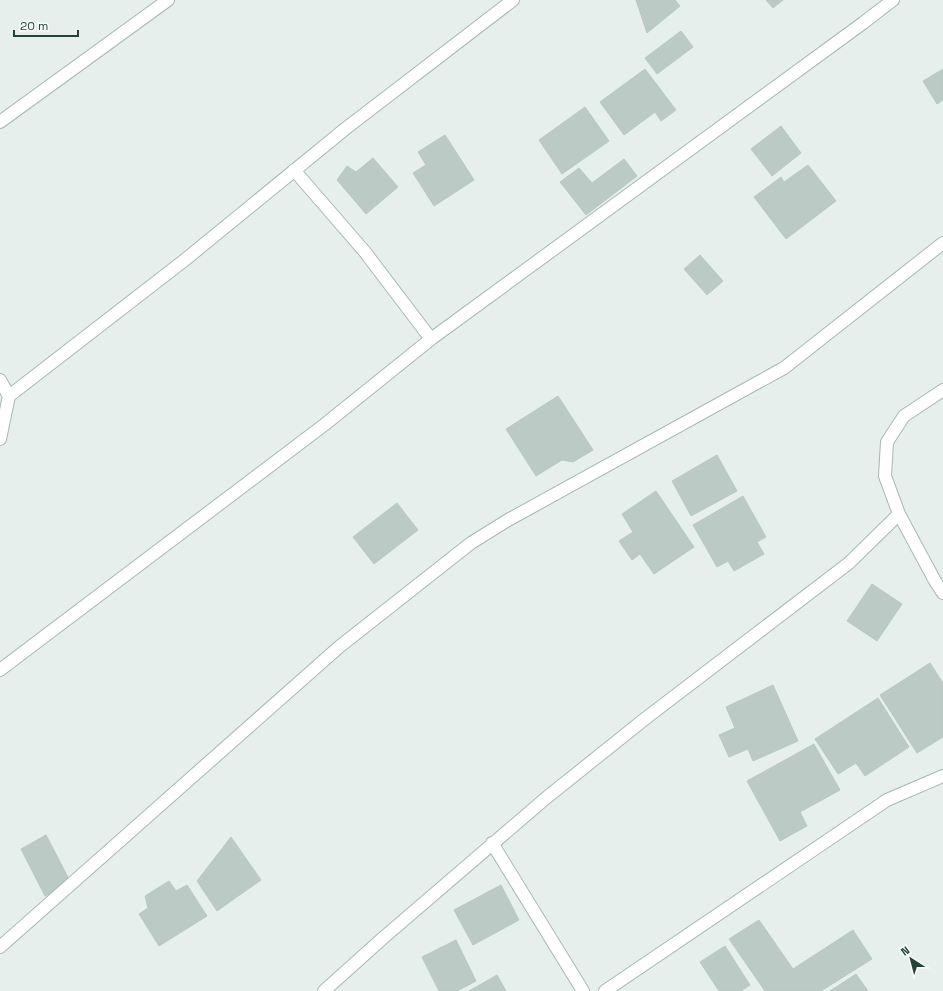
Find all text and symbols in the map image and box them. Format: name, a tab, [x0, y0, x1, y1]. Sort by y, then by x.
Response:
scale bar	[14, 12, 78, 38]
text: 20 m	[20, 18, 48, 34]
north arrow	[891, 939, 931, 979]
text: N	[898, 943, 912, 959]

